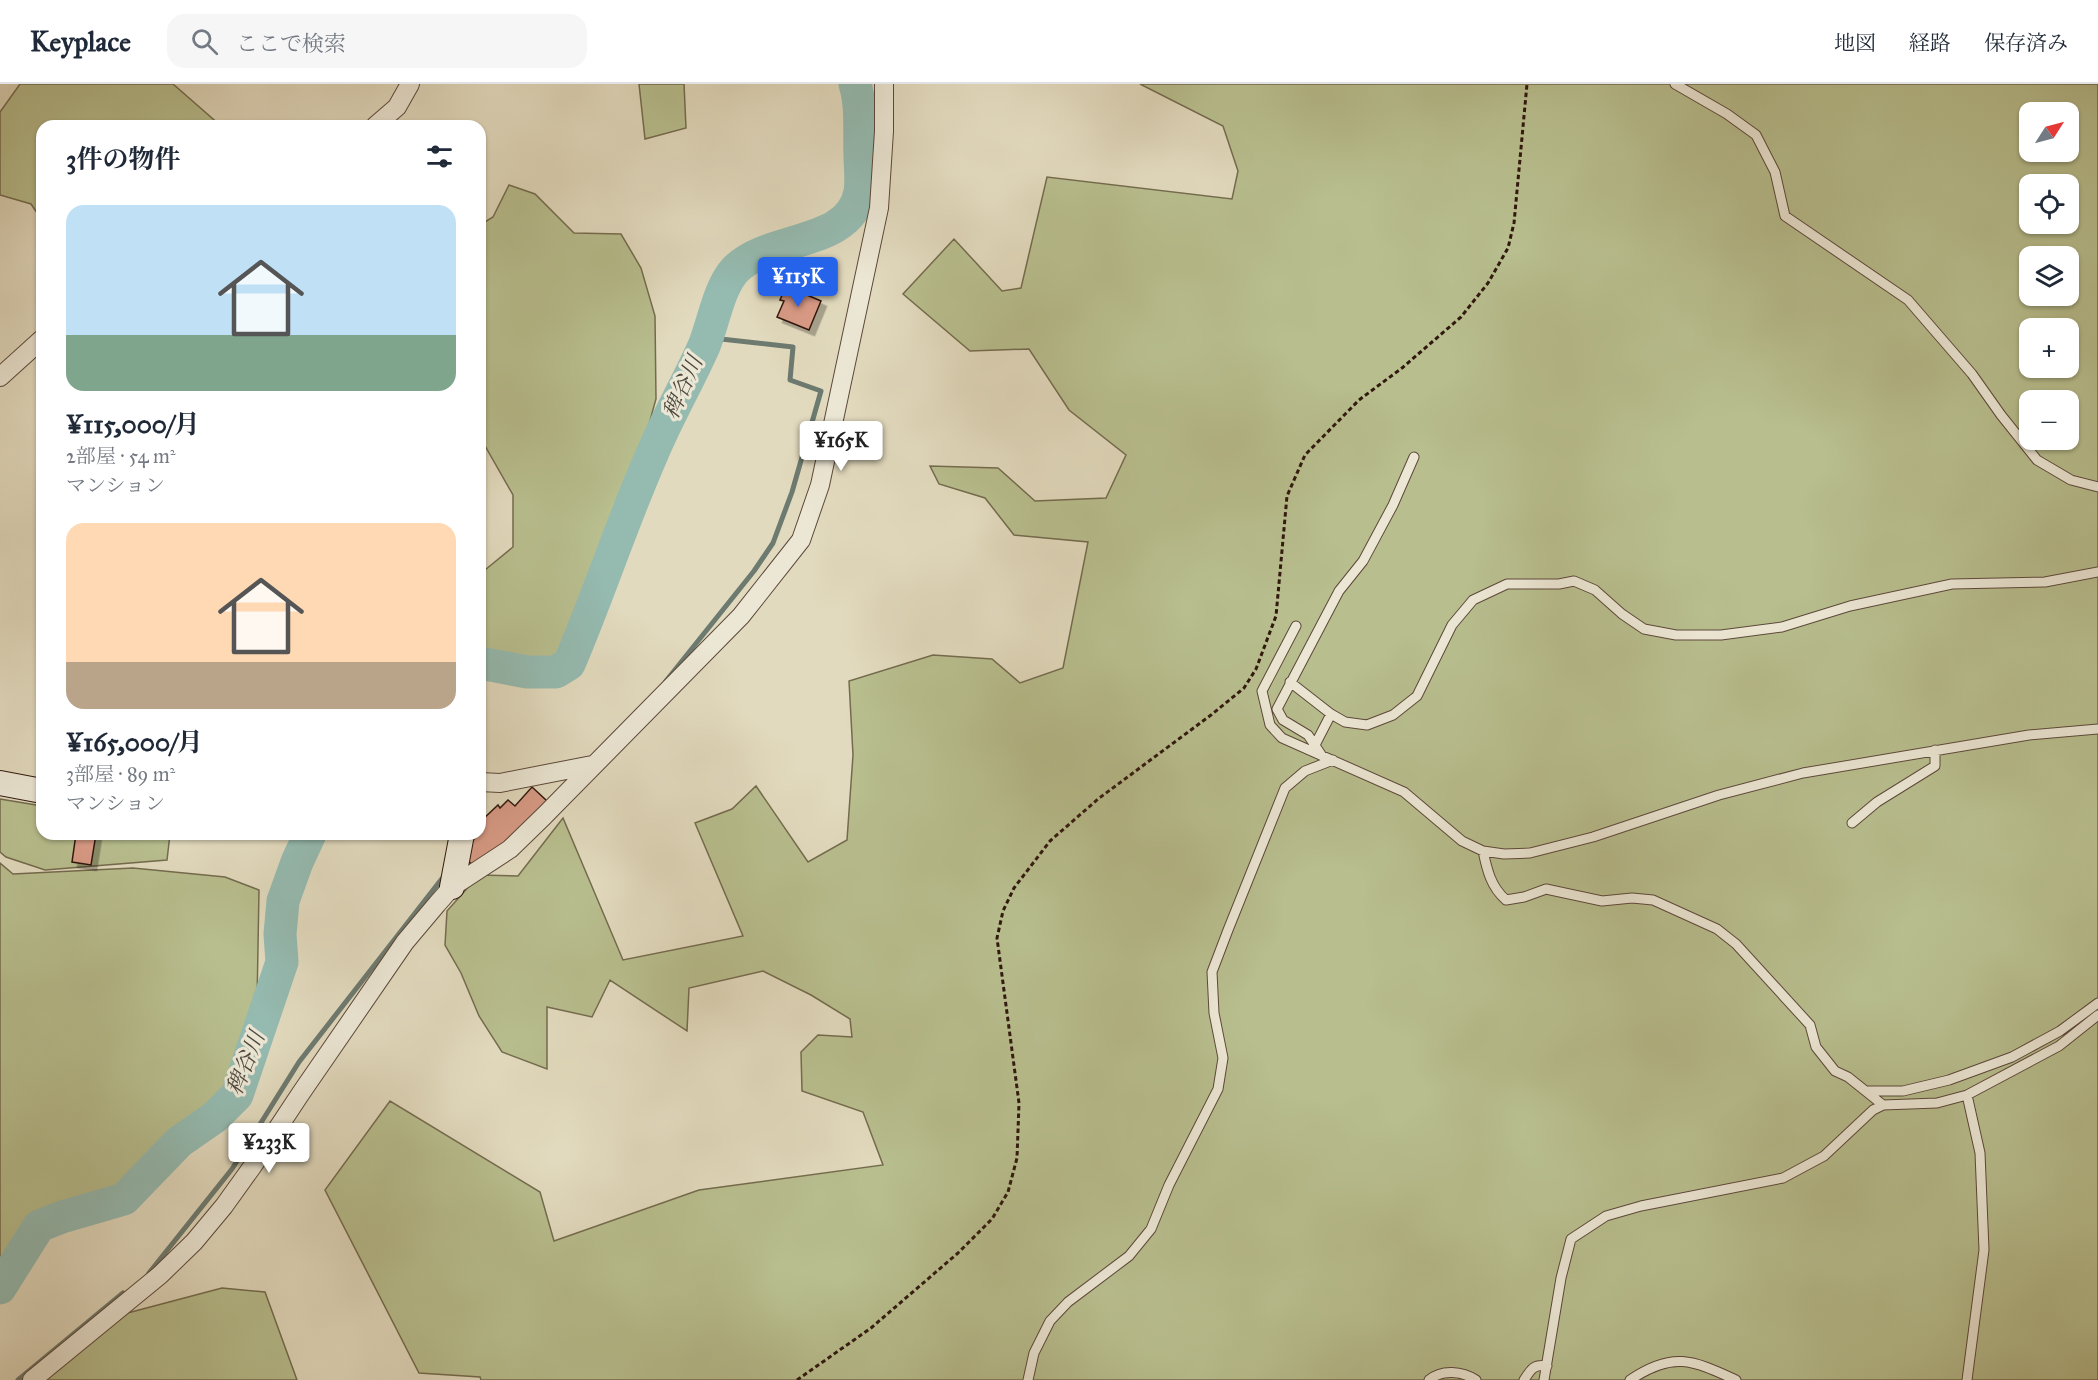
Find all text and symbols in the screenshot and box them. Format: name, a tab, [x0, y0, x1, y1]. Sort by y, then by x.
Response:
search box	[167, 14, 587, 68]
text: Keyplace	[30, 24, 131, 59]
icon: search	[188, 25, 221, 58]
text: ここで検索	[236, 30, 346, 57]
text: 地図	[1834, 30, 1876, 56]
text: 経路	[1909, 30, 1951, 56]
text: 保存済み	[1984, 30, 2068, 56]
north arrow	[2019, 102, 2079, 162]
map controls	[2019, 102, 2079, 450]
icon: filters	[423, 140, 456, 173]
text: 3件の物件	[66, 143, 180, 175]
button: locate	[2019, 174, 2079, 234]
icon: home	[207, 244, 315, 352]
button: layers	[2019, 246, 2079, 306]
pin: ¥115K	[756, 257, 840, 308]
text: ¥115K	[772, 264, 824, 288]
button: +	[2019, 318, 2079, 378]
water label: 稗谷川	[657, 350, 709, 423]
button: −	[2019, 390, 2079, 450]
text: ¥115,000/月	[66, 408, 200, 440]
pin: ¥165K	[799, 421, 883, 472]
text: ¥165K	[814, 428, 868, 452]
text: 2部屋 · 54 m²	[66, 444, 176, 468]
text: マンション	[66, 473, 165, 497]
icon: home	[207, 562, 315, 670]
text: ¥165,000/月	[66, 726, 203, 758]
text: 3部屋 · 89 m²	[66, 762, 175, 786]
text: マンション	[66, 791, 165, 815]
water label: 稗谷川	[221, 1026, 271, 1099]
pin: ¥233K	[227, 1123, 311, 1174]
text: ¥233K	[242, 1130, 296, 1154]

